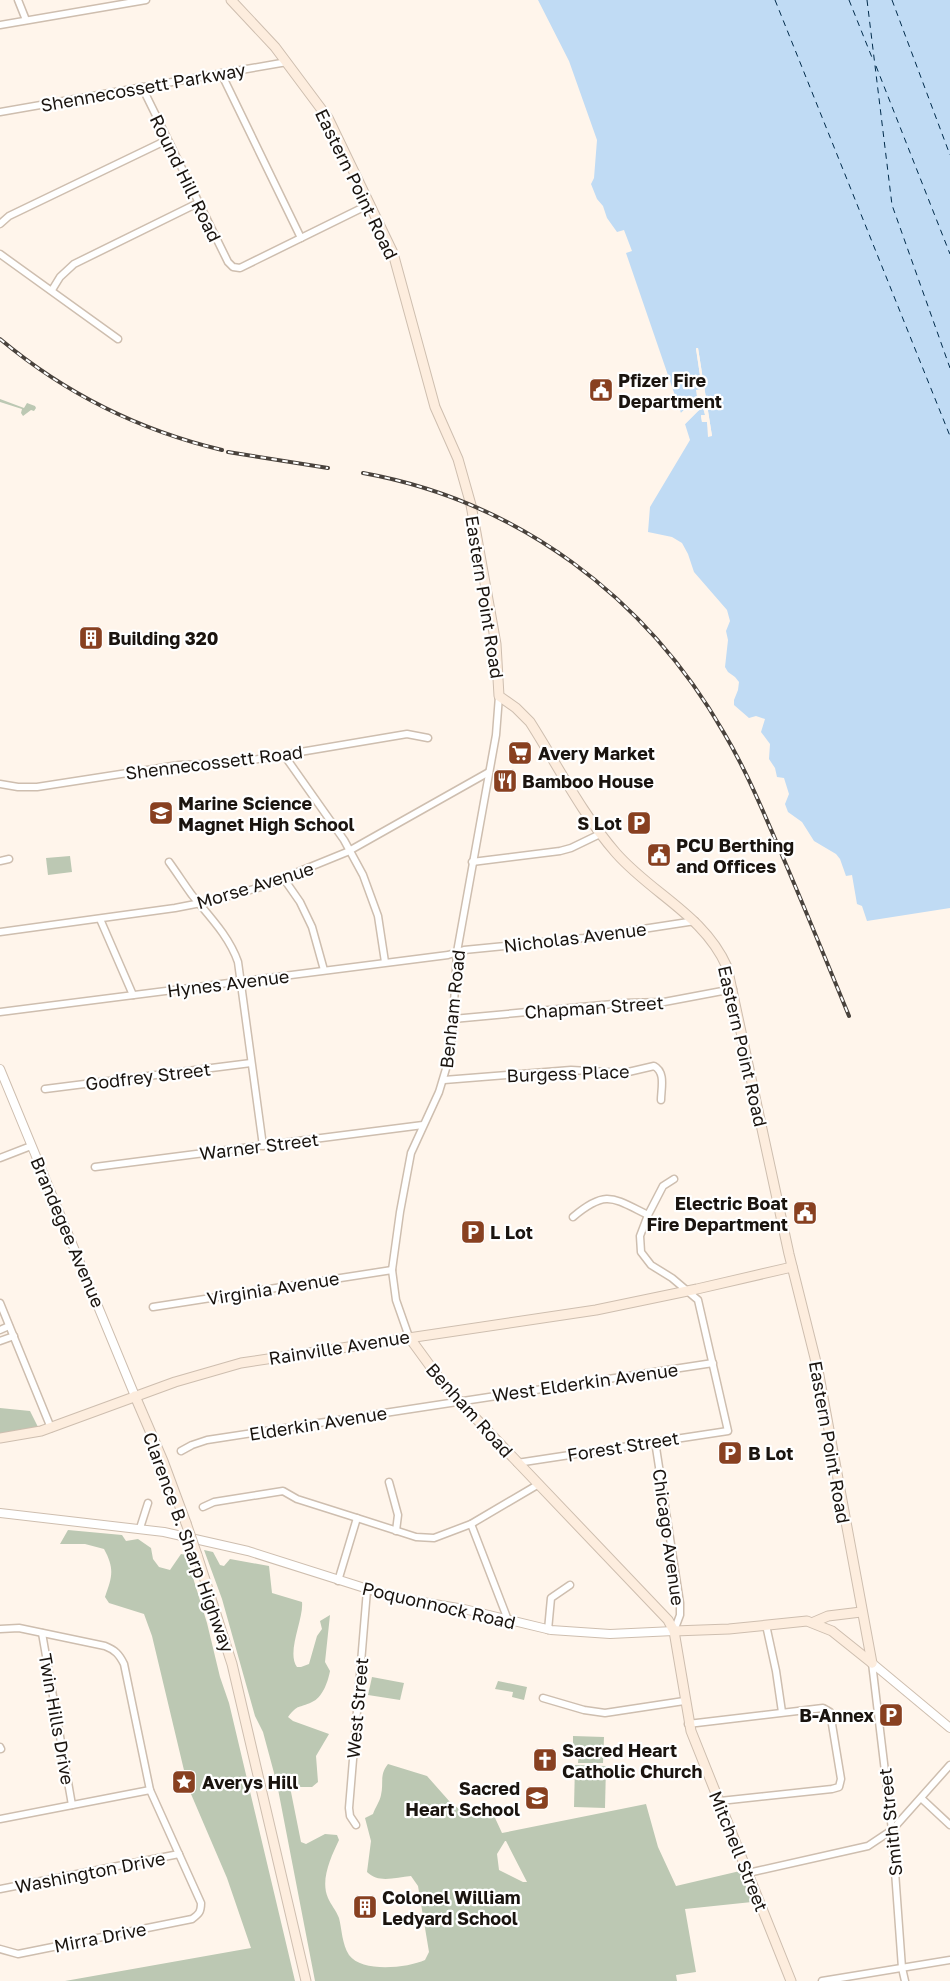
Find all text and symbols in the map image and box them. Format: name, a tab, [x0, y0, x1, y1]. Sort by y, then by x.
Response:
street label: Shennecossett Parkway	[39, 58, 247, 116]
street label: Eastern Point Road	[311, 105, 403, 263]
street label: Round Hill Road	[146, 111, 226, 245]
place label: Pfizer Fire Department	[618, 369, 722, 412]
public building icon: Pfizer Fire Department	[588, 377, 614, 403]
street label: Eastern Point Road	[461, 514, 509, 680]
building icon: Building 320	[78, 625, 104, 651]
place label: Building 320	[108, 627, 218, 649]
street label: Shennecossett Road	[124, 740, 304, 784]
supermarket icon: Avery Market	[507, 740, 533, 766]
place label: Avery Market	[538, 742, 655, 764]
restaurant icon: Bamboo House	[492, 768, 518, 794]
place label: Bamboo House	[522, 770, 654, 792]
place label: Marine Science Magnet High School	[178, 792, 355, 835]
school or university icon: Marine Science Magnet High School	[148, 800, 174, 826]
parking icon: S Lot	[626, 810, 652, 836]
place label: S Lot	[577, 812, 622, 834]
place label: PCU Berthing and Offices	[676, 834, 794, 877]
public building icon: PCU Berthing and Offices	[646, 842, 672, 868]
street label: Morse Avenue	[194, 857, 316, 913]
street label: Nicholas Avenue	[502, 917, 648, 957]
street label: Benham Road	[435, 949, 469, 1069]
street label: Eastern Point Road	[714, 963, 772, 1129]
street label: Hynes Avenue	[166, 965, 290, 1001]
street label: Chapman Street	[524, 991, 664, 1023]
street label: Godfrey Street	[84, 1057, 212, 1095]
street label: Burgess Place	[506, 1060, 630, 1086]
street label: Warner Street	[198, 1128, 320, 1164]
street label: Brandegee Avenue	[26, 1153, 110, 1311]
place label: Electric Boat Fire Department	[646, 1192, 788, 1235]
public building icon: Electric Boat Fire Department	[792, 1200, 818, 1226]
parking icon: L Lot	[460, 1219, 486, 1245]
place label: L Lot	[490, 1221, 533, 1243]
street label: Virginia Avenue	[205, 1267, 341, 1309]
street label: Rainville Avenue	[267, 1325, 411, 1369]
street label: Benham Road	[422, 1358, 518, 1462]
street label: West Elderkin Avenue	[491, 1358, 679, 1406]
street label: Eastern Point Road	[805, 1359, 855, 1525]
street label: Elderkin Avenue	[248, 1401, 388, 1445]
street label: Forest Street	[565, 1426, 681, 1466]
street label: Clarence B. Sharp Highway	[139, 1429, 239, 1655]
parking icon: B Lot	[717, 1440, 743, 1466]
place label: B Lot	[748, 1442, 793, 1464]
street label: Chicago Avenue	[649, 1467, 689, 1607]
street label: Poquonnock Road	[360, 1577, 518, 1633]
street label: Twin Hills Drive	[35, 1652, 79, 1786]
street label: West Street	[342, 1656, 372, 1760]
parking icon: B-Annex	[878, 1702, 904, 1728]
place label: B-Annex	[799, 1704, 875, 1726]
place label: Sacred Heart Catholic Church	[562, 1739, 702, 1782]
church icon: Sacred Heart Catholic Church	[532, 1747, 558, 1773]
street label: Smith Street	[873, 1767, 907, 1877]
place icon: Averys Hill	[171, 1769, 197, 1795]
place label: Averys Hill	[202, 1771, 298, 1793]
place label: Sacred Heart School	[405, 1777, 520, 1820]
school or university icon: Sacred Heart School	[524, 1785, 550, 1811]
street label: Mitchell Street	[705, 1787, 773, 1915]
street label: Washington Drive	[13, 1847, 167, 1897]
place label: Colonel William Ledyard School	[382, 1886, 520, 1929]
building icon: Colonel William Ledyard School	[352, 1894, 378, 1920]
street label: Mirra Drive	[52, 1917, 148, 1957]

